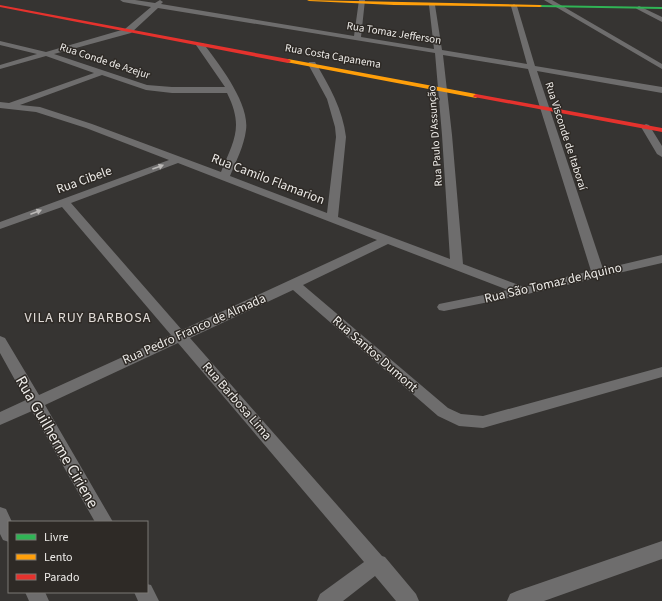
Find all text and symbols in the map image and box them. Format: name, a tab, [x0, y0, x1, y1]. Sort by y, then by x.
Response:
street label: Rua Tomaz Jefferson	[346, 18, 442, 48]
street label: Rua Conde de Azejur	[58, 39, 152, 83]
street label: Rua Costa Capanema	[284, 40, 382, 72]
street label: Rua Visconde de Itaboraí	[541, 80, 591, 192]
street label: Rua Paulo D'Assunção	[424, 85, 446, 187]
street label: Rua Camilo Flamarion	[209, 149, 327, 209]
street label: Rua Cibele	[54, 162, 114, 198]
one-way arrow	[153, 164, 165, 170]
one-way arrow	[31, 209, 43, 215]
street label: Rua São Tomaz de Aquino	[483, 258, 623, 308]
street label: Rua Pedro Franco de Almada	[119, 289, 269, 369]
district label: VILA RUY BARBOSA	[25, 308, 151, 328]
street label: Rua Santos Dumont	[328, 312, 422, 397]
street label: Rua Barbosa Lima	[198, 358, 276, 444]
street label: Rua Guilherme Ciriene	[10, 372, 104, 512]
legend	[8, 521, 148, 593]
text: Livre	[44, 529, 68, 546]
text: Lento	[44, 549, 73, 566]
text: Parado	[44, 569, 79, 586]

